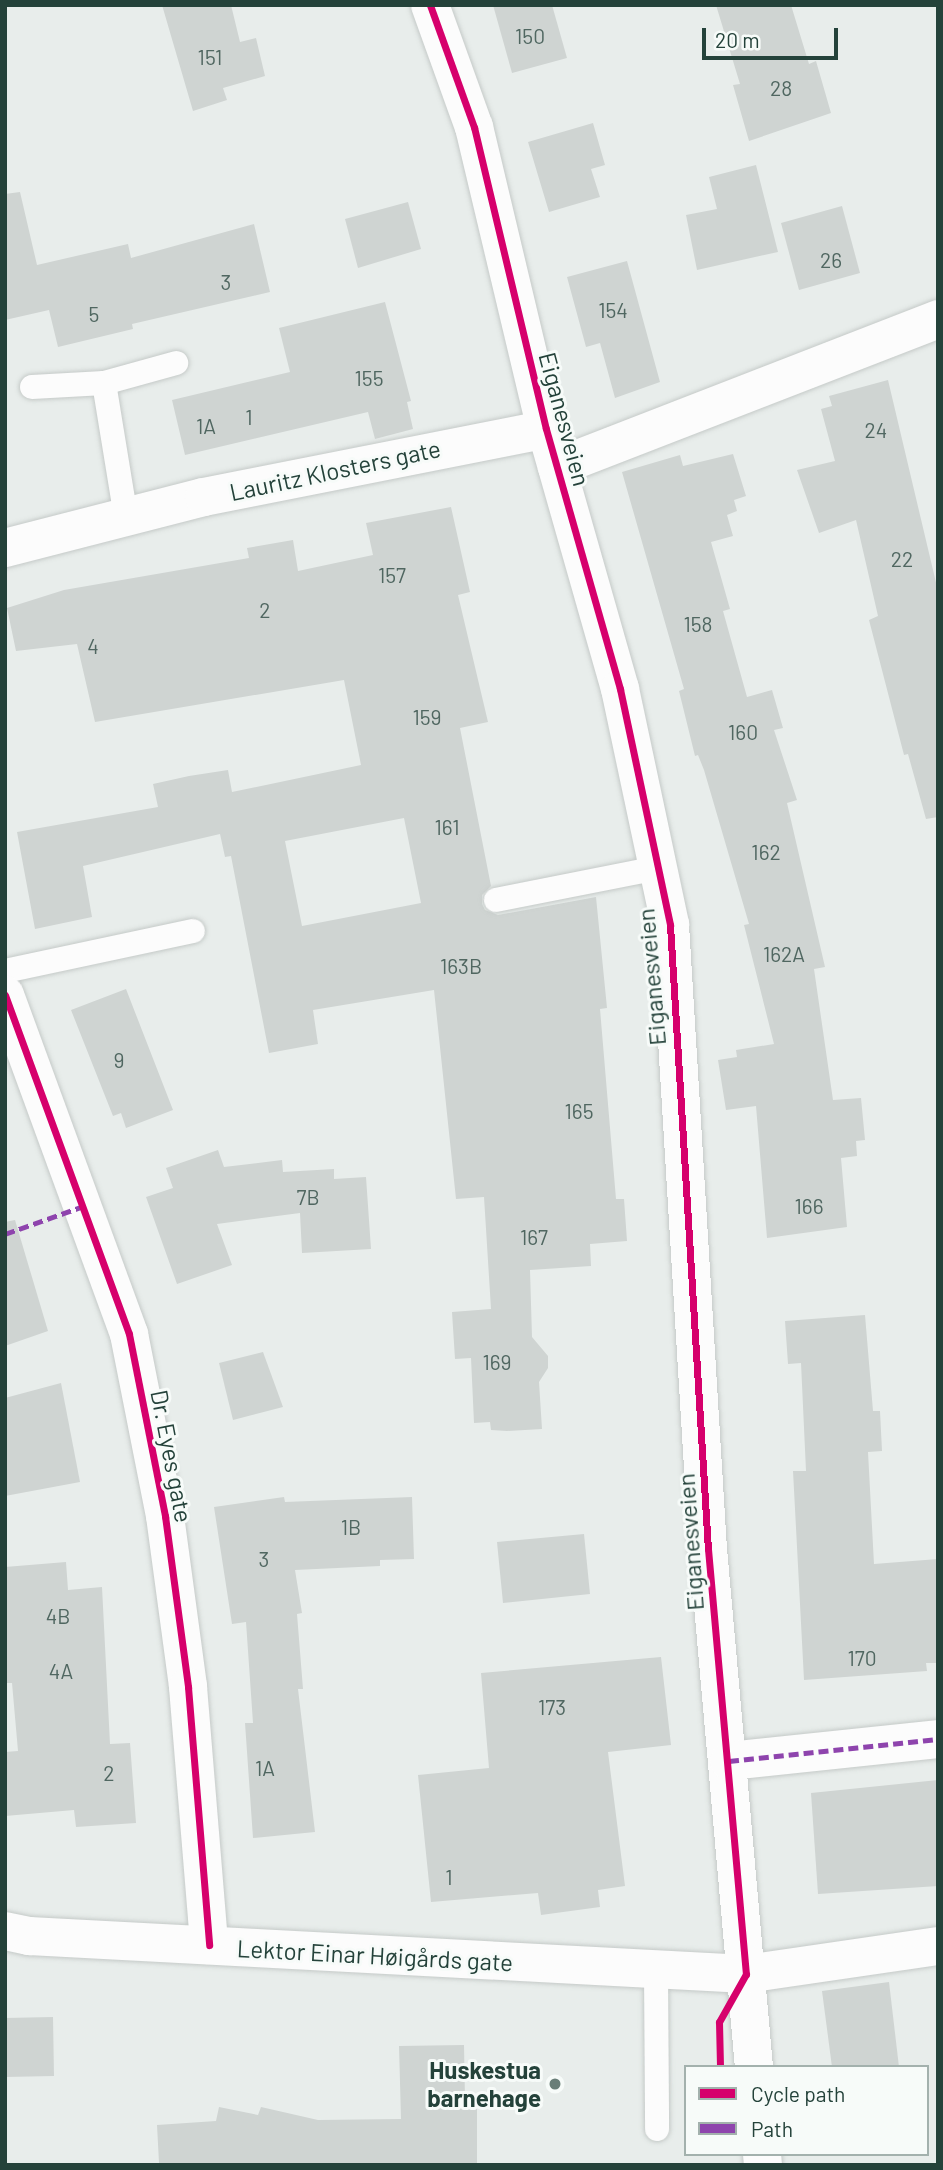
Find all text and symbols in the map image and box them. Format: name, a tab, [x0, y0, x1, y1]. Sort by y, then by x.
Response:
scale bar	[705, 14, 842, 58]
house number: 150	[515, 23, 545, 49]
text: 20 m	[715, 27, 760, 52]
house number: 151	[198, 44, 222, 70]
house number: 28	[770, 75, 792, 101]
house number: 26	[820, 247, 842, 273]
house number: 3	[221, 269, 231, 295]
house number: 154	[598, 297, 628, 323]
house number: 5	[89, 301, 99, 327]
street label: Eiganesveien	[533, 349, 597, 489]
house number: 155	[355, 365, 383, 391]
house number: 1	[245, 404, 253, 430]
house number: 1A	[196, 413, 216, 439]
house number: 24	[865, 417, 887, 443]
street label: Lauritz Klosters gate	[227, 434, 443, 506]
house number: 22	[891, 546, 913, 572]
house number: 157	[378, 562, 406, 588]
house number: 2	[259, 597, 271, 623]
house number: 158	[683, 611, 713, 637]
house number: 4	[87, 633, 99, 659]
house number: 159	[412, 704, 442, 730]
house number: 160	[728, 719, 758, 745]
house number: 161	[434, 814, 460, 840]
house number: 162	[751, 839, 781, 865]
street label: Eiganesveien	[631, 907, 671, 1047]
house number: 162A	[763, 941, 805, 967]
house number: 163B	[440, 953, 482, 979]
house number: 9	[114, 1047, 124, 1073]
house number: 165	[565, 1098, 593, 1124]
house number: 7B	[296, 1184, 320, 1210]
house number: 166	[795, 1193, 823, 1219]
house number: 167	[520, 1224, 548, 1250]
house number: 169	[482, 1349, 512, 1375]
street label: Dr. Eyes gate	[145, 1387, 199, 1525]
street label: Eiganesveien	[671, 1472, 709, 1612]
house number: 1B	[341, 1514, 361, 1540]
house number: 3	[259, 1546, 269, 1572]
house number: 4B	[46, 1603, 70, 1629]
house number: 170	[847, 1645, 877, 1671]
house number: 4A	[49, 1658, 73, 1684]
house number: 173	[538, 1694, 566, 1720]
house number: 1A	[255, 1755, 275, 1781]
house number: 2	[103, 1760, 115, 1786]
house number: 1	[445, 1864, 453, 1890]
street label: Lektor Einar Høigårds gate	[236, 1933, 514, 1977]
place label: Huskestua barnehage	[427, 2056, 541, 2112]
legend	[684, 2065, 929, 2156]
marker: Huskestua barnehage	[547, 2076, 563, 2092]
text: Cycle path	[751, 2081, 845, 2106]
text: Path	[751, 2116, 793, 2141]

